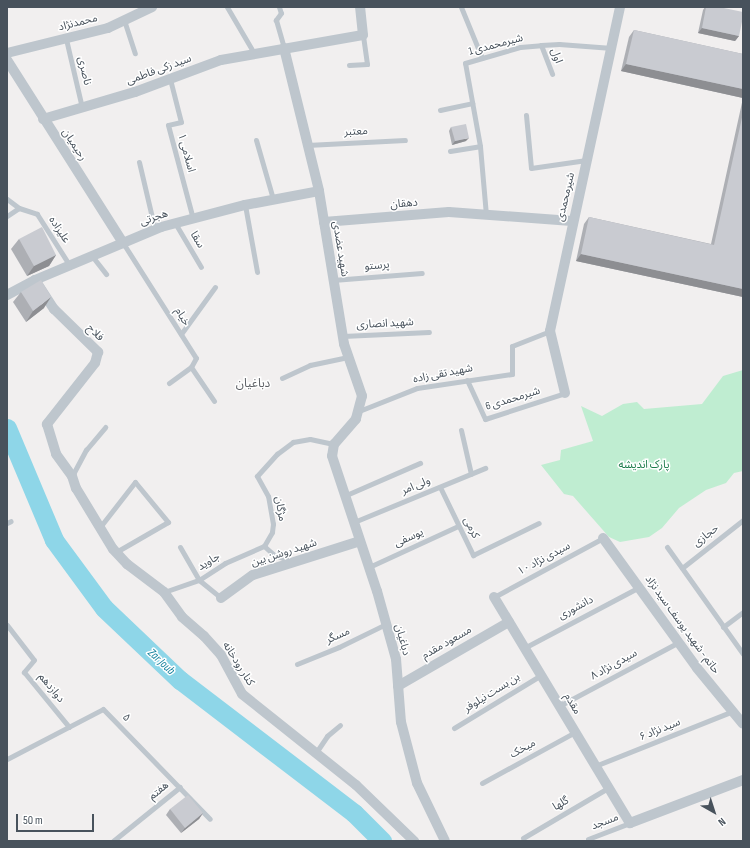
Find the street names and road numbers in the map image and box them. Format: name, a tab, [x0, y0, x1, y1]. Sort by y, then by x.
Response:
street label: محمدنژاد	[57, 12, 99, 34]
street label: شیرمحمدی 1	[467, 31, 525, 59]
street label: اول	[547, 47, 565, 65]
street label: سید زکی فاطمی	[125, 52, 193, 88]
street label: ناصری	[74, 55, 94, 87]
street label: معتبر	[344, 125, 368, 139]
street label: رحیمیان	[59, 127, 89, 163]
street label: اسلامی ۱	[174, 132, 198, 174]
street label: شیرمحمدی	[554, 171, 578, 223]
street label: دهقان	[390, 196, 418, 212]
street label: هجرتی	[138, 207, 170, 229]
street label: علیزاده	[45, 214, 73, 246]
street label: شهید عضدی	[329, 220, 351, 278]
street label: سقا	[187, 229, 207, 251]
street label: پرستو	[364, 258, 390, 274]
street label: خیام	[171, 305, 193, 329]
street label: شهید انصاری	[356, 316, 414, 332]
street label: فلاح	[84, 322, 106, 344]
street label: شهید تقی زاده	[412, 362, 474, 386]
street label: شیرمحمدی 6	[484, 384, 542, 414]
street label: ولی امر	[399, 474, 433, 498]
street label: مژگان	[272, 496, 288, 522]
street label: کرمی	[460, 515, 482, 541]
street label: حجازی	[690, 522, 722, 550]
street label: یوسفی	[392, 526, 426, 550]
street label: شهید روشن بین	[249, 536, 319, 570]
street label: سیدی نژاد ۱۰	[515, 540, 573, 578]
street label: جاوید	[195, 550, 223, 574]
street label: حاتم - شهید یوسف سید نژاد	[642, 573, 722, 677]
street label: دانشوری	[556, 593, 596, 623]
street label: دباغیان	[392, 623, 412, 657]
street label: مسعود مقدم	[420, 623, 474, 663]
street label: مسگر	[324, 625, 352, 647]
street label: کنار رودخانه	[219, 640, 257, 688]
street label: سیدی نژاد ۸	[588, 647, 640, 683]
street label: دوازدهم	[35, 671, 67, 705]
street label: بن بست نیلوفر	[462, 671, 522, 715]
street label: مقدم	[561, 691, 583, 717]
street label: ۵	[119, 711, 133, 725]
street label: سید نژاد ۶	[637, 716, 683, 744]
street label: میخک	[508, 737, 538, 761]
street label: هفتم	[146, 779, 172, 803]
street label: گلها	[551, 794, 571, 814]
street label: مسجد	[590, 811, 620, 833]

